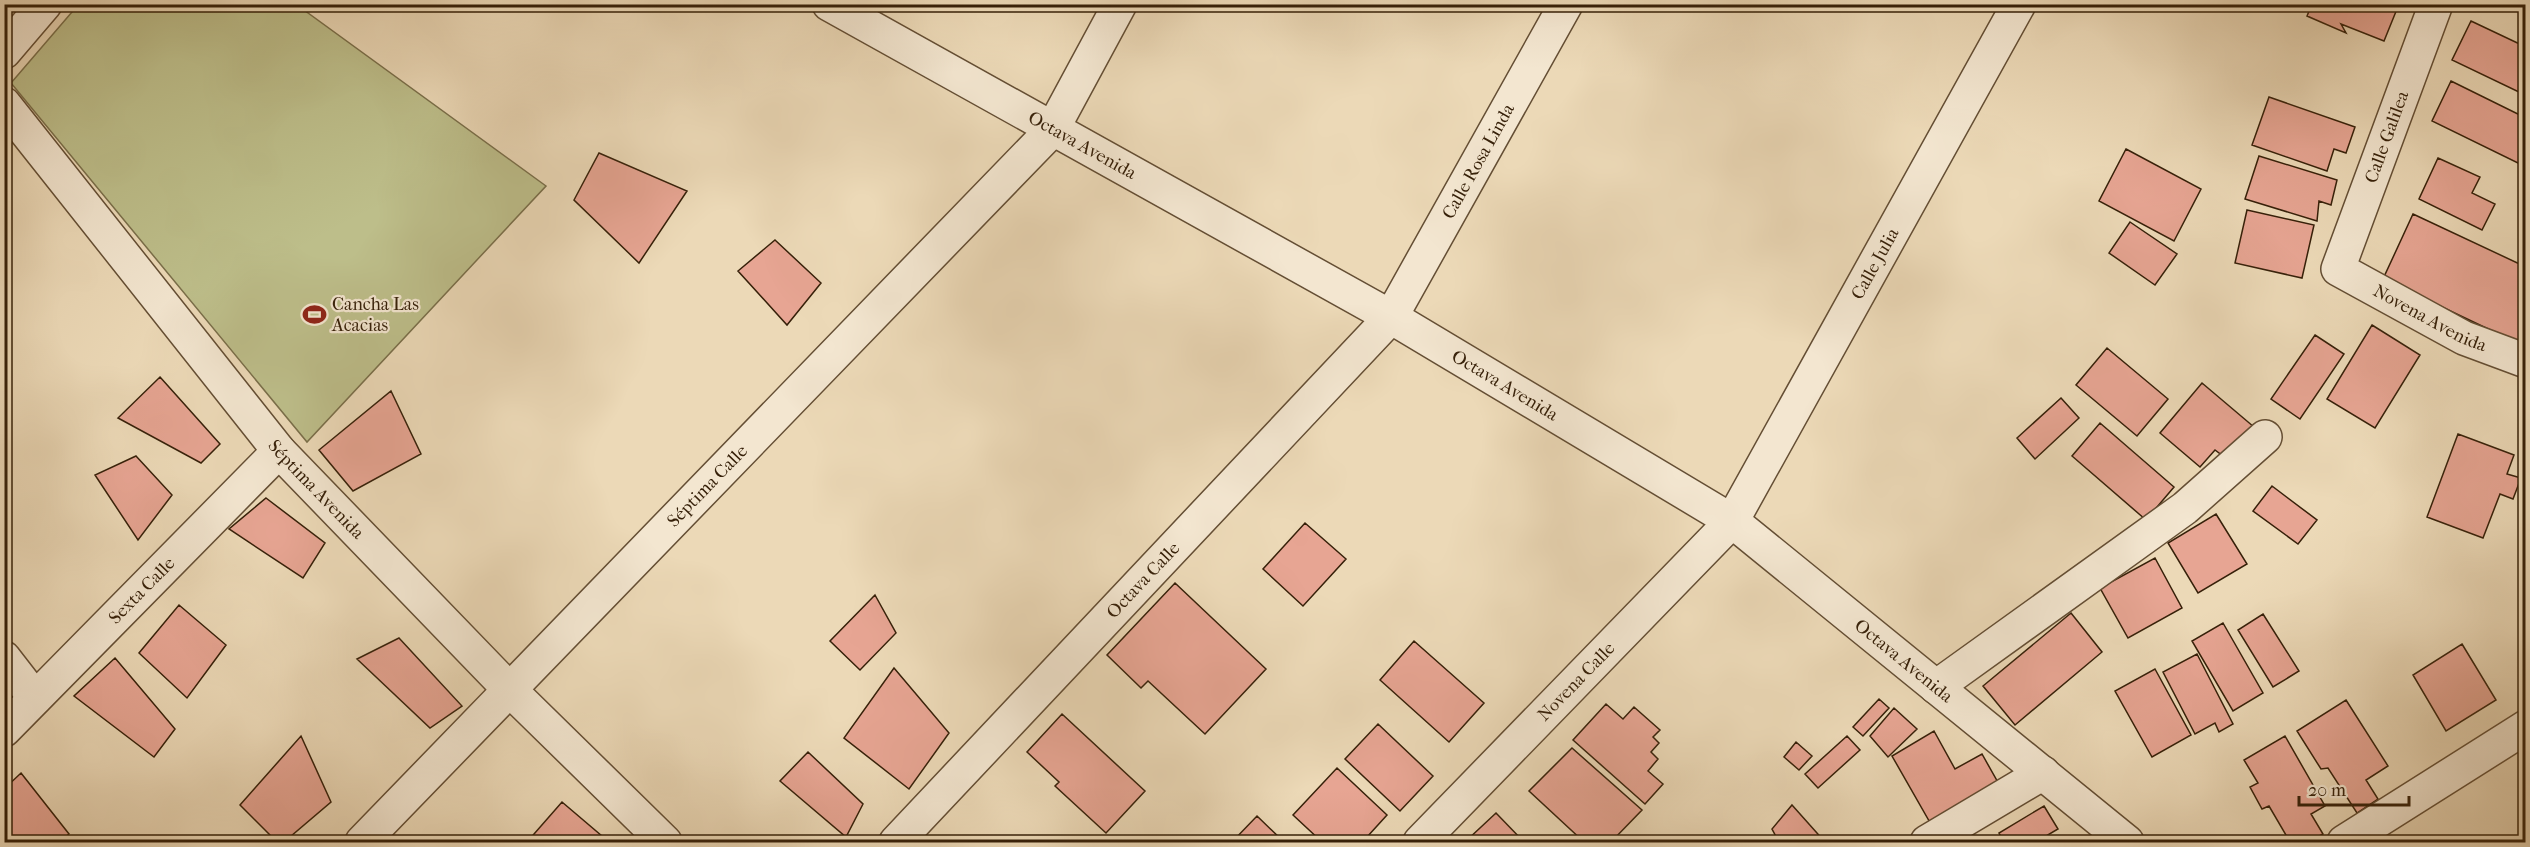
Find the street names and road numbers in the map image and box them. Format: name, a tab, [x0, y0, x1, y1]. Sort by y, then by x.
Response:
street label: Calle Galilea	[2361, 87, 2414, 186]
street label: Calle Rosa Linda	[1438, 99, 1519, 222]
street label: Octava Avenida	[1025, 107, 1141, 184]
street label: Calle Julia	[1847, 224, 1903, 303]
street label: Novena Avenida	[2370, 280, 2490, 356]
street label: Octava Avenida	[1448, 345, 1562, 425]
street label: Séptima Avenida	[264, 435, 369, 544]
street label: Séptima Calle	[663, 440, 752, 531]
street label: Octava Calle	[1102, 538, 1184, 623]
street label: Sexta Calle	[104, 553, 179, 628]
street label: Octava Avenida	[1850, 615, 1958, 707]
street label: Novena Calle	[1533, 638, 1619, 725]

